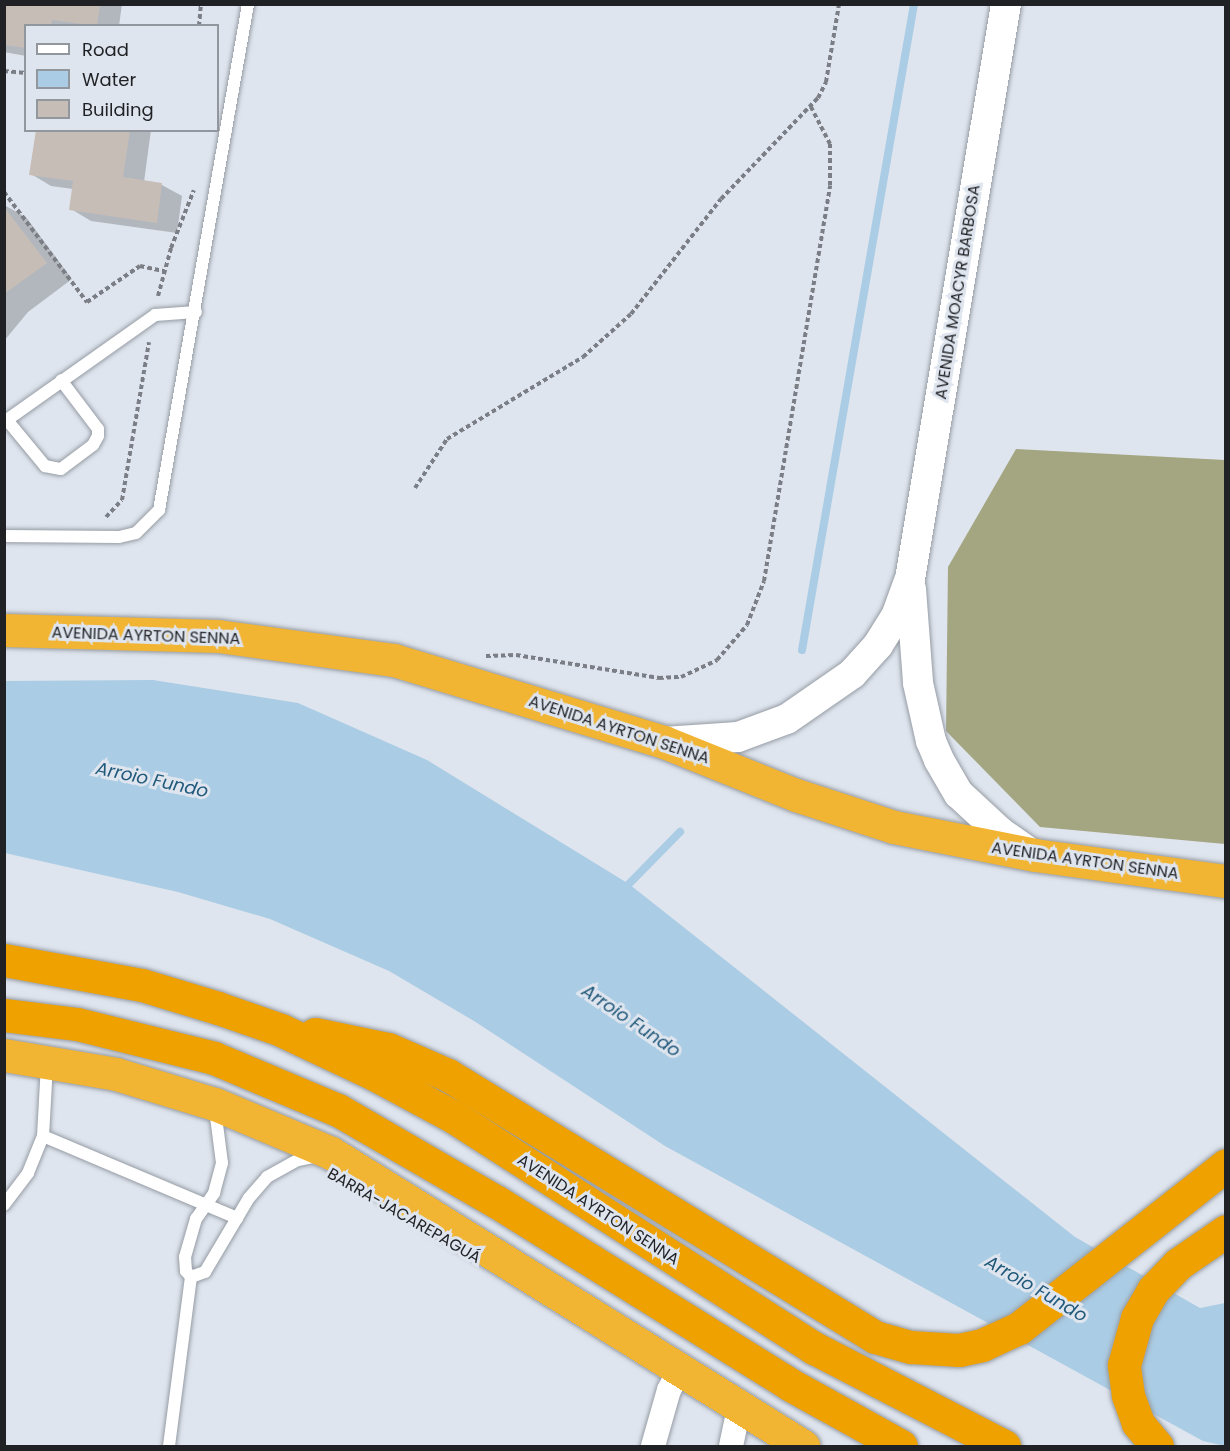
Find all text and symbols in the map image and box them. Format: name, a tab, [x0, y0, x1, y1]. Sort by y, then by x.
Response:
legend	[24, 24, 219, 132]
text: Road	[82, 37, 129, 62]
text: Water	[82, 67, 136, 92]
text: Building	[82, 97, 154, 122]
street label: AVENIDA MOACYR BARBOSA	[932, 183, 984, 401]
street label: AVENIDA AYRTON SENNA	[51, 623, 241, 649]
street label: AVENIDA AYRTON SENNA	[526, 692, 712, 768]
water label: Arroio Fundo	[94, 758, 210, 802]
street label: AVENIDA AYRTON SENNA	[990, 838, 1180, 884]
water label: Arroio Fundo	[578, 980, 684, 1062]
street label: AVENIDA AYRTON SENNA	[514, 1151, 682, 1269]
street label: BARRA-JACAREPAGUÁ	[324, 1164, 484, 1268]
water label: Arroio Fundo	[981, 1251, 1091, 1327]

